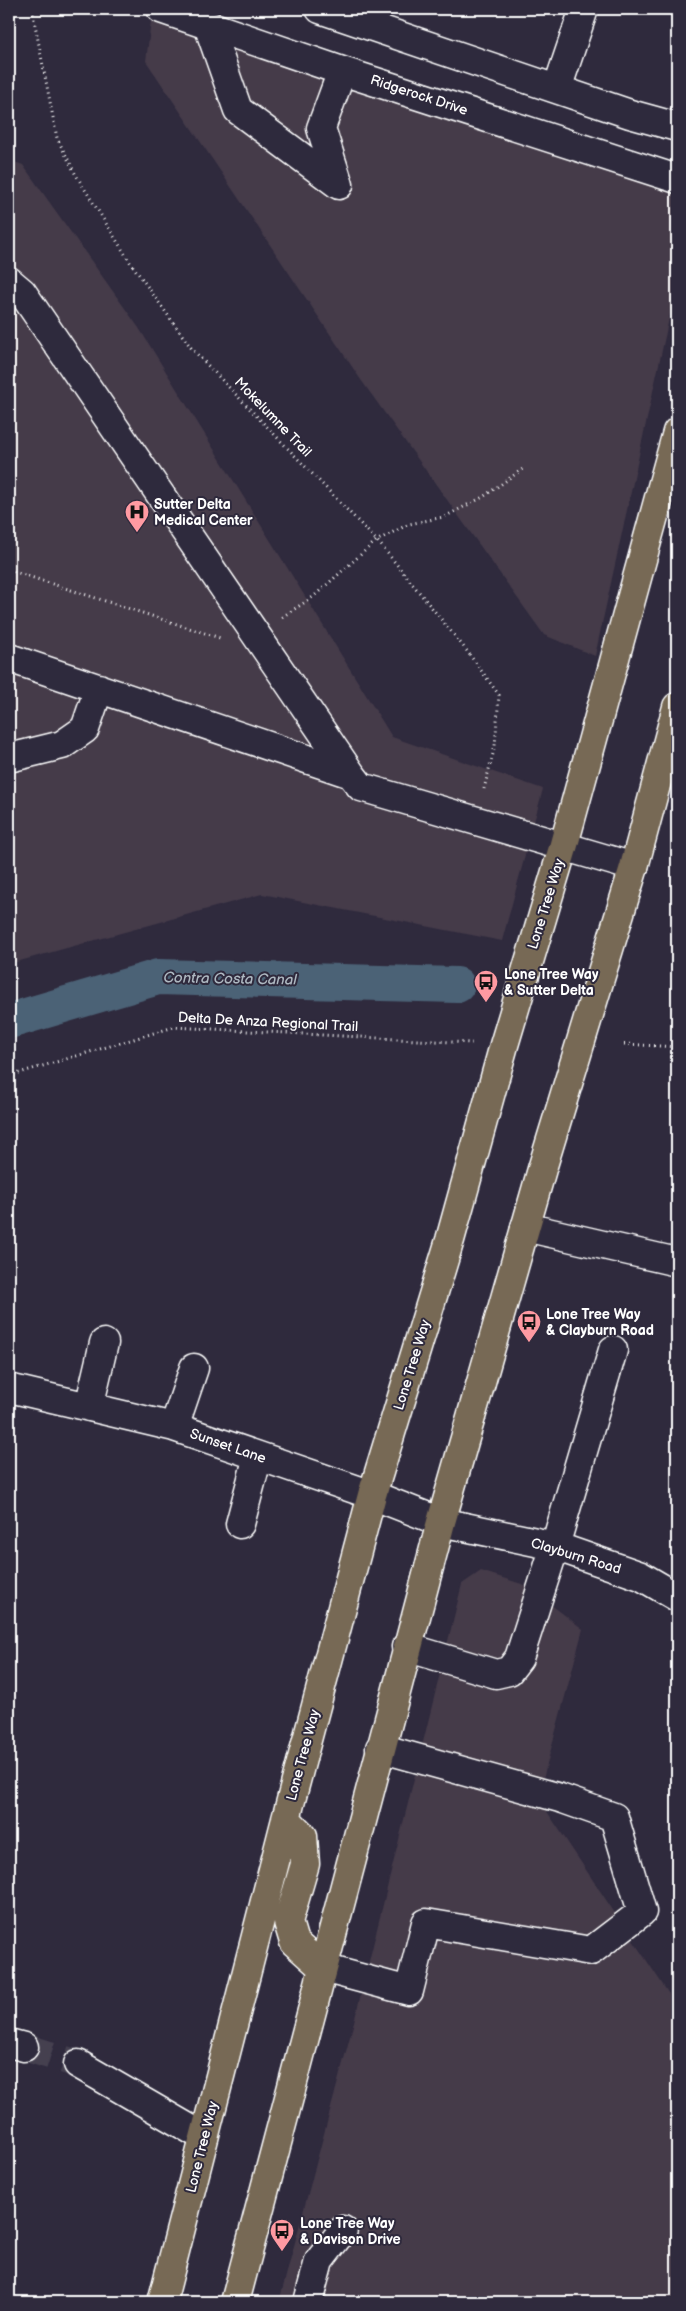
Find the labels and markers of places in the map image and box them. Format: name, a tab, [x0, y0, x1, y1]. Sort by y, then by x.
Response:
place label: Sutter Delta Medical Center	[154, 496, 253, 529]
hospital icon: Sutter Delta Medical Center	[124, 499, 150, 533]
place label: Lone Tree Way & Sutter Delta	[504, 966, 599, 999]
bus stop icon: Lone Tree Way & Sutter Delta	[473, 969, 499, 1003]
place label: Lone Tree Way & Clayburn Road	[546, 1306, 654, 1339]
bus stop icon: Lone Tree Way & Clayburn Road	[516, 1309, 542, 1343]
place label: Lone Tree Way & Davison Drive	[300, 2215, 401, 2248]
bus stop icon: Lone Tree Way & Davison Drive	[269, 2218, 295, 2252]

